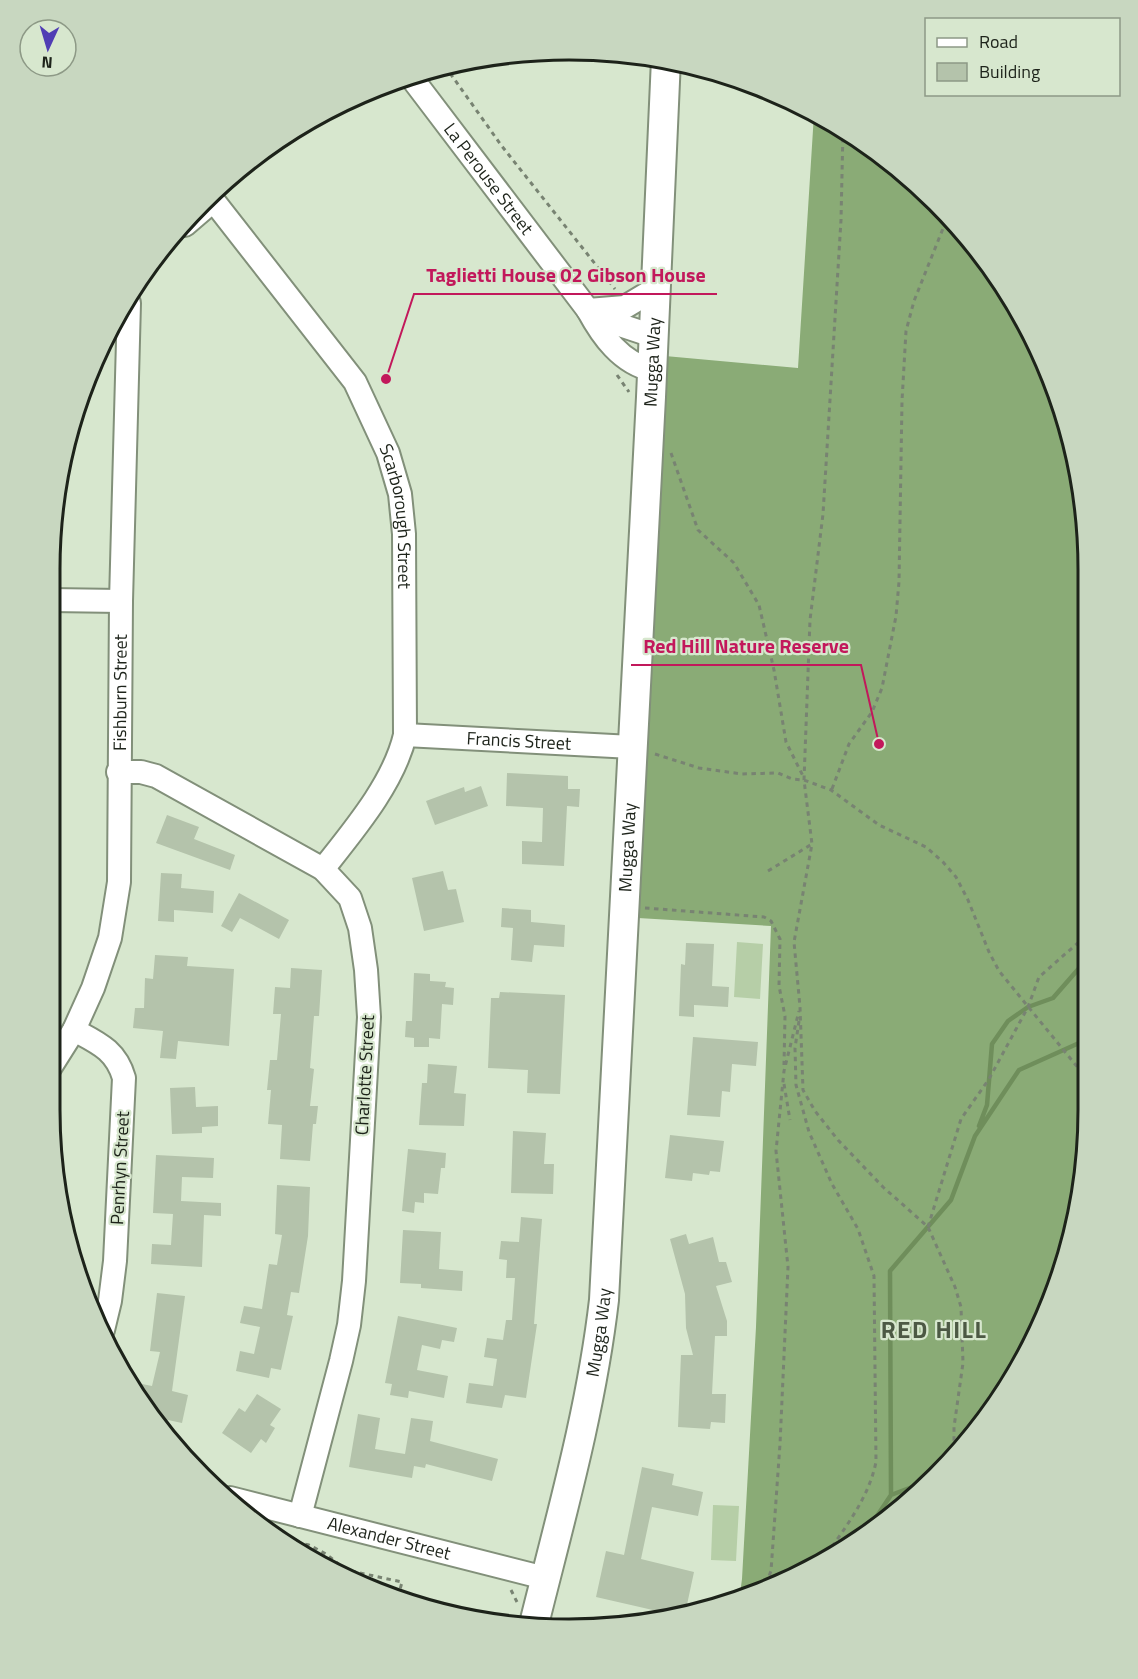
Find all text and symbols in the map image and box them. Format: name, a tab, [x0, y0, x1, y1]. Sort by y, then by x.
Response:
north arrow	[18, 18, 78, 78]
legend	[925, 18, 1120, 96]
text: Road	[979, 28, 1018, 55]
text: N	[41, 51, 53, 75]
text: Building	[979, 58, 1040, 85]
street label: La Perouse Street	[437, 117, 541, 241]
callout: Taglietti House 02 Gibson House	[414, 256, 717, 294]
text: Taglietti House 02 Gibson House	[426, 259, 706, 290]
street label: Mugga Way	[637, 316, 668, 408]
street label: Scarborough Street	[373, 439, 418, 589]
callout: Red Hill Nature Reserve	[631, 627, 861, 665]
text: Red Hill Nature Reserve	[643, 630, 849, 661]
street label: Fishburn Street	[106, 633, 134, 751]
street label: Francis Street	[466, 724, 573, 757]
street label: Mugga Way	[611, 802, 643, 893]
street label: Charlotte Street	[348, 1013, 381, 1136]
street label: Penrhyn Street	[103, 1110, 136, 1226]
street label: Mugga Way	[579, 1287, 618, 1379]
district label: RED HILL	[881, 1311, 987, 1347]
street label: Alexander Street	[325, 1509, 454, 1567]

